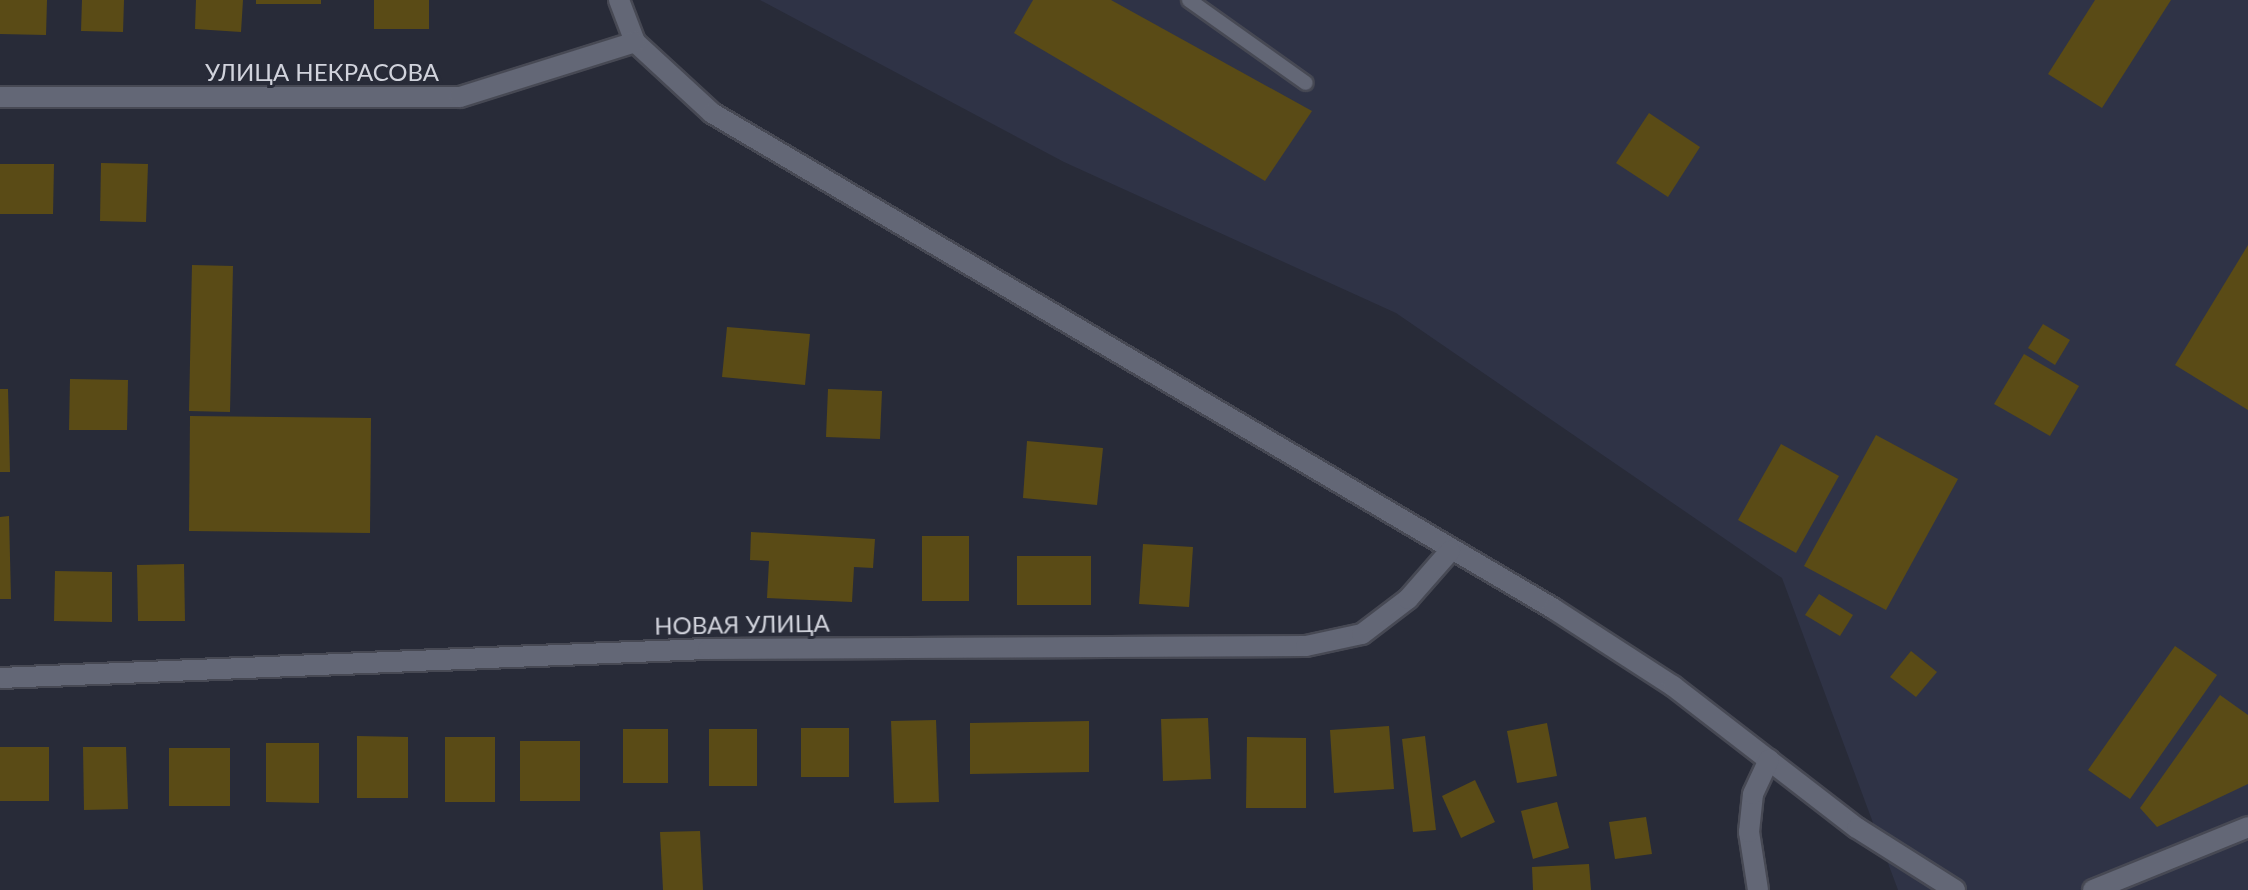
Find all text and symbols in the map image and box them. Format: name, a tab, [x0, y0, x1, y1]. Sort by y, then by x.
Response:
street label: УЛИЦА НЕКРАСОВА	[205, 58, 439, 86]
street label: НОВАЯ УЛИЦА	[654, 608, 830, 640]

